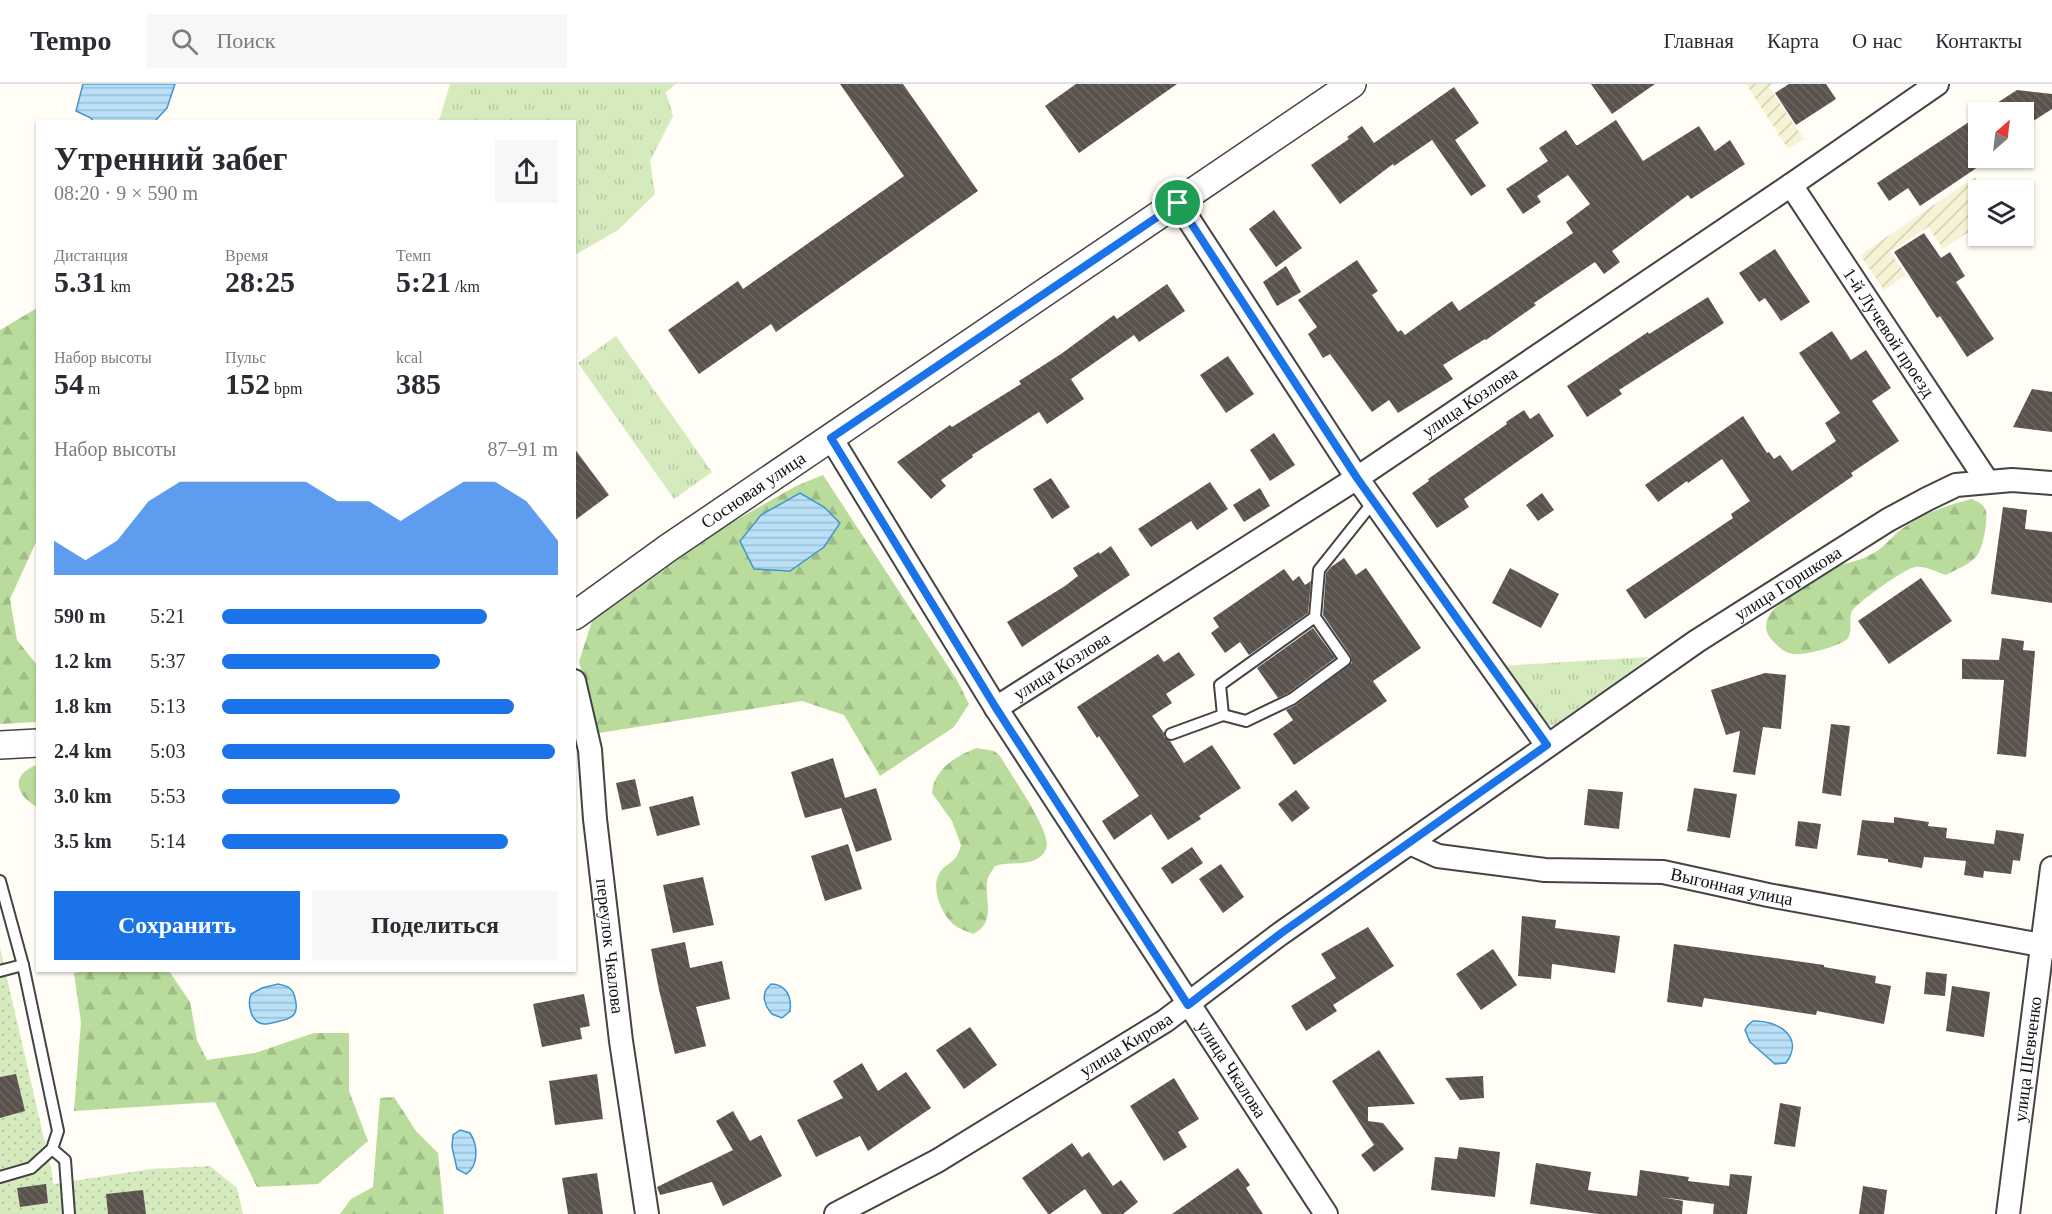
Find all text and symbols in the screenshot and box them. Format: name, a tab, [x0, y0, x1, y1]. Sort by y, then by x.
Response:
search box	[147, 14, 567, 68]
text: Tempo	[30, 25, 111, 56]
icon: search	[168, 25, 201, 58]
text: Поиск	[216, 28, 276, 53]
text: Главная	[1664, 29, 1734, 53]
text: Карта	[1767, 29, 1819, 53]
text: О нас	[1852, 29, 1902, 53]
text: Контакты	[1935, 29, 2022, 53]
north arrow	[1968, 102, 2034, 168]
map controls	[1968, 102, 2034, 246]
button: share	[495, 140, 558, 203]
text: Утренний забег	[54, 141, 288, 177]
pin	[1152, 177, 1203, 228]
button: layers	[1968, 180, 2034, 246]
text: 08:20 · 9 × 590 m	[54, 182, 198, 204]
icon: arrive	[1161, 186, 1194, 219]
text: Дистанция	[54, 247, 128, 264]
text: Время	[225, 247, 268, 264]
text: Темп	[396, 247, 431, 264]
street label: 1-й Лучевой проезд	[1839, 264, 1939, 401]
text: 5.31	[54, 265, 107, 298]
text: 28:25	[225, 265, 295, 298]
text: 5:21	[396, 265, 451, 298]
text: km	[107, 278, 131, 295]
text: /km	[451, 278, 480, 295]
text: Набор высоты	[54, 349, 152, 366]
text: Пульс	[225, 349, 266, 366]
text: kcal	[396, 349, 423, 366]
street label: улица Козлова	[1418, 363, 1521, 441]
text: 54	[54, 367, 84, 400]
text: 152	[225, 367, 270, 400]
text: 385	[396, 367, 441, 400]
text: m	[84, 380, 100, 397]
text: bpm	[270, 380, 302, 397]
text: Набор высоты	[54, 438, 176, 460]
text: 87–91 m	[487, 438, 558, 460]
street label: Сосновая улица	[697, 448, 809, 533]
street label: улица Горшкова	[1731, 542, 1845, 625]
text: 590 m	[54, 605, 106, 627]
text: 5:21	[150, 605, 186, 627]
street label: улица Козлова	[1010, 628, 1114, 704]
text: 1.2 km	[54, 650, 112, 672]
text: 5:37	[150, 650, 186, 672]
text: 1.8 km	[54, 695, 112, 717]
text: 5:13	[150, 695, 186, 717]
text: 2.4 km	[54, 740, 112, 762]
text: 5:03	[150, 740, 186, 762]
text: 3.0 km	[54, 785, 112, 807]
text: 5:53	[150, 785, 186, 807]
text: 3.5 km	[54, 830, 112, 852]
text: 5:14	[150, 830, 186, 852]
street label: Выгонная улица	[1669, 864, 1794, 909]
street label: переулок Чкалова	[592, 877, 628, 1015]
button: Сохранить	[54, 891, 300, 960]
button: Поделиться	[312, 891, 558, 960]
street label: улица Шевченко	[2010, 995, 2046, 1123]
street label: улица Кирова	[1076, 1009, 1176, 1081]
street label: улица Чкалова	[1193, 1017, 1271, 1122]

